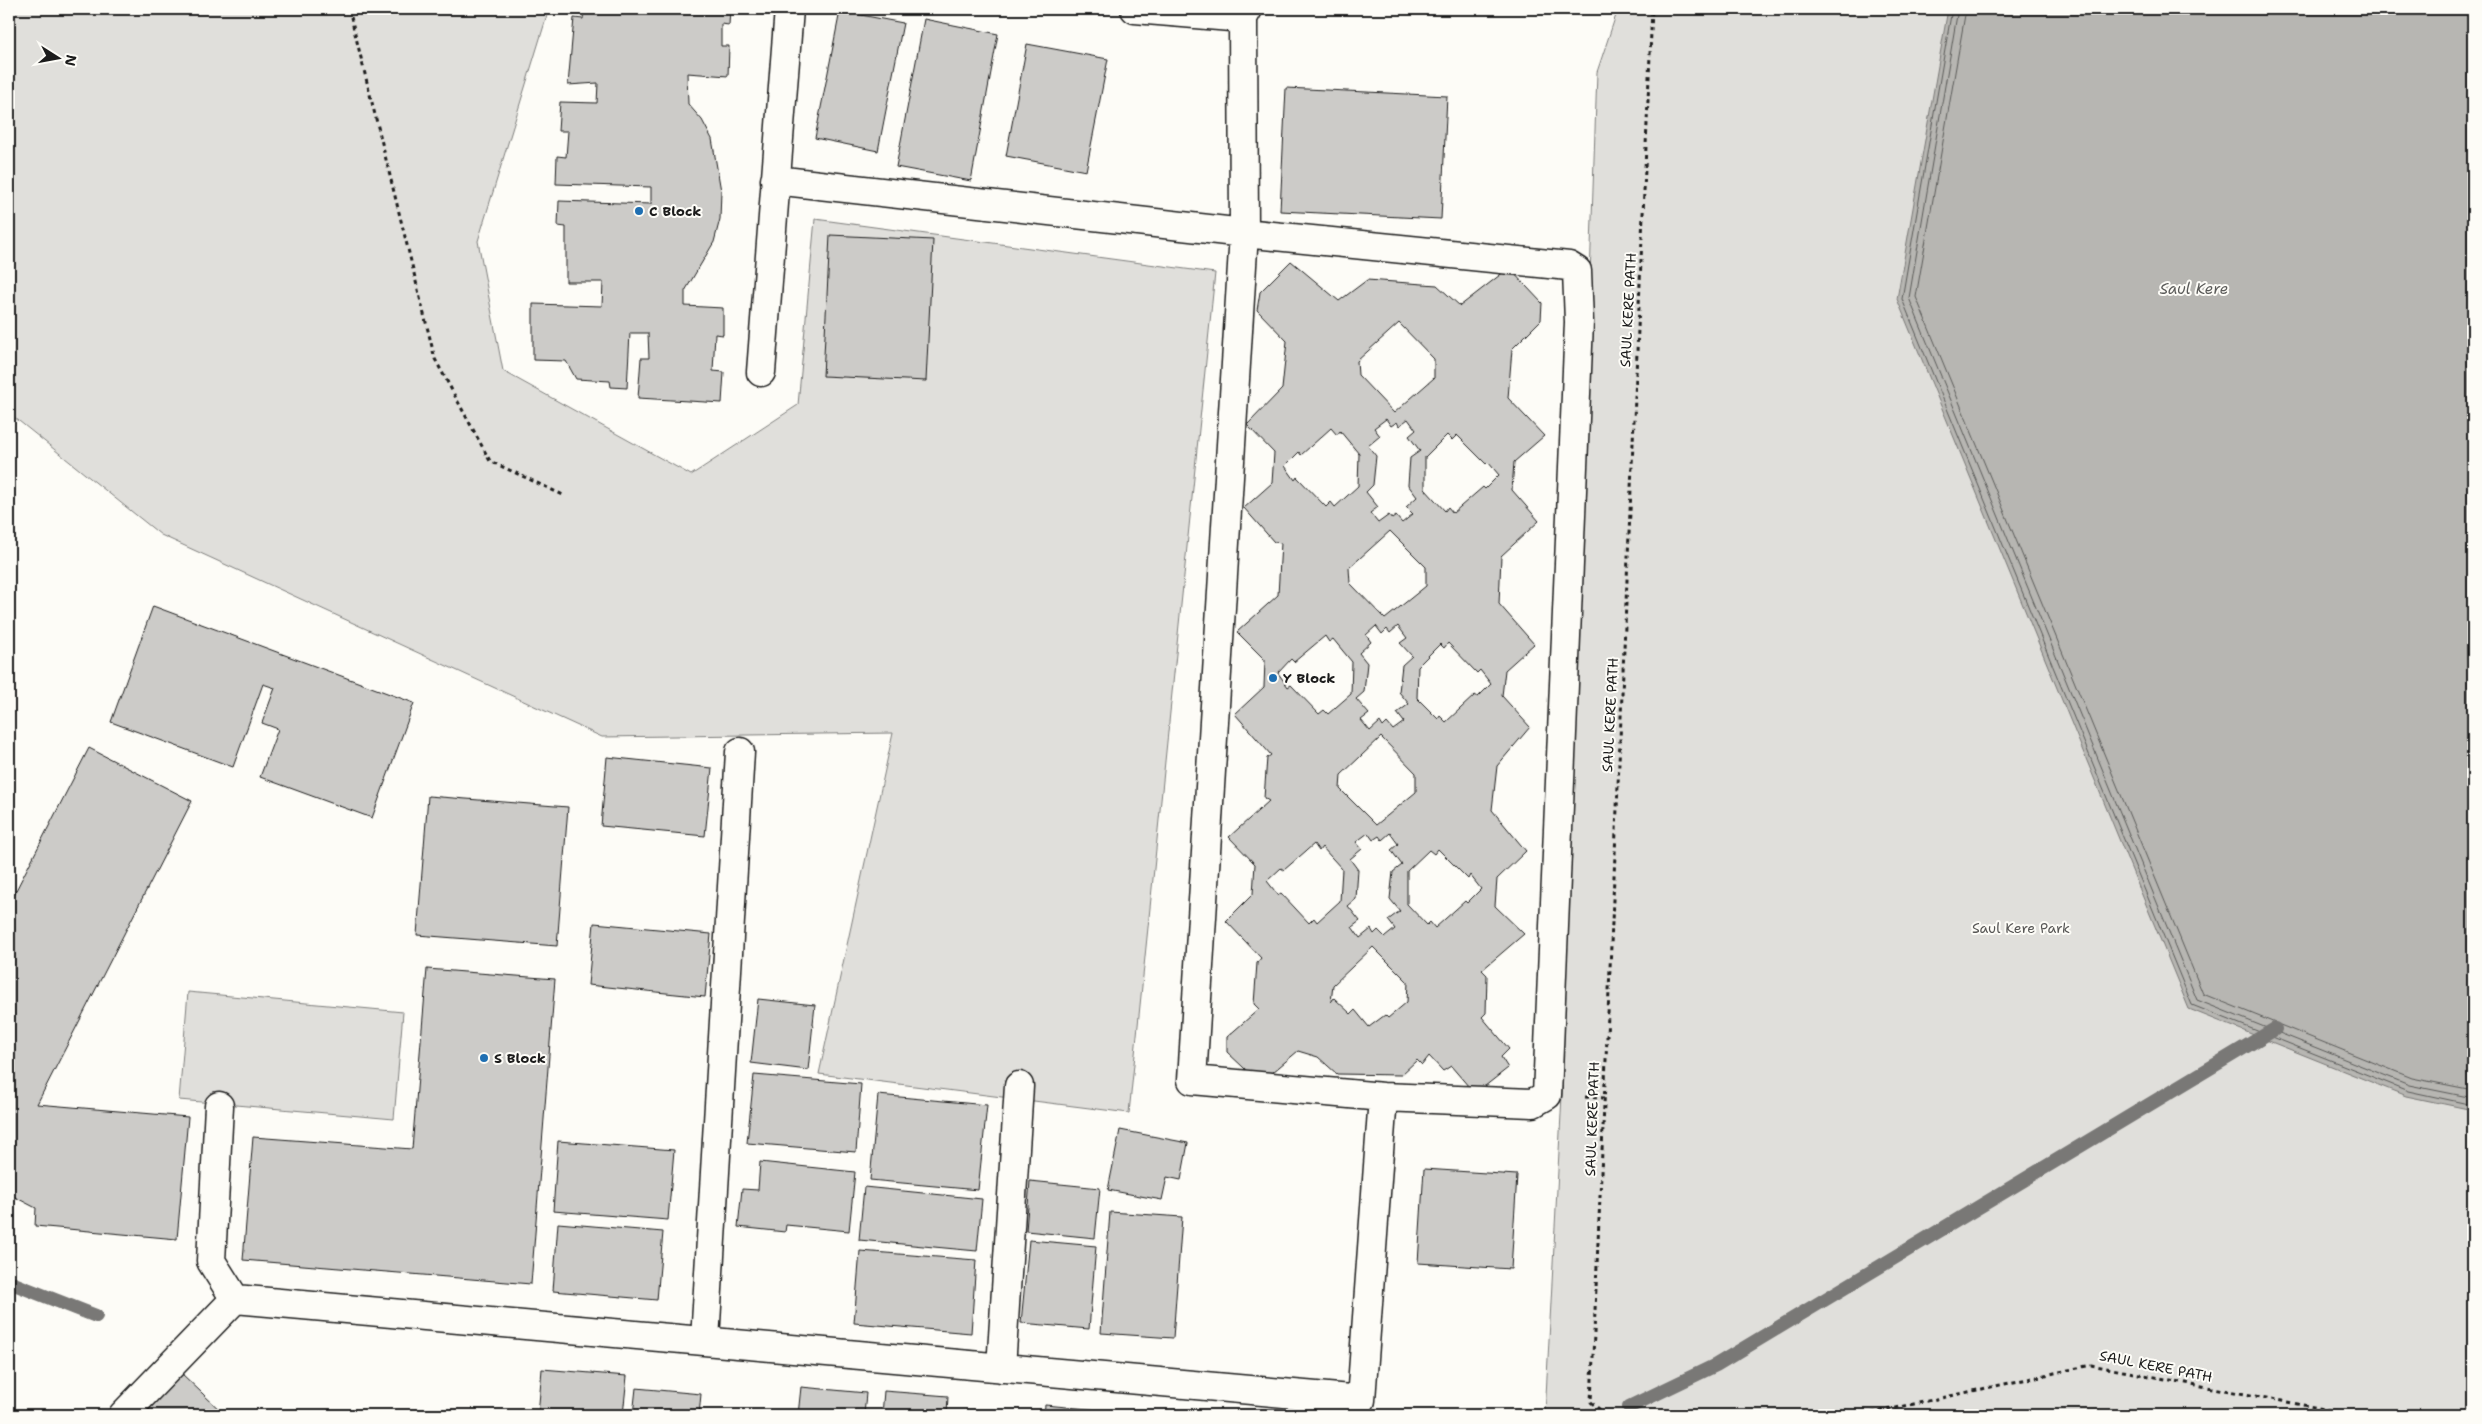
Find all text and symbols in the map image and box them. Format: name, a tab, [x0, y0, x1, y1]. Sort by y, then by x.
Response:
north arrow	[32, 32, 82, 82]
text: N	[61, 53, 81, 68]
place label: C Block	[649, 202, 701, 220]
marker: C Block	[633, 205, 645, 217]
street label: SAUL KERE PATH	[1616, 252, 1640, 368]
water label: Saul Kere	[2160, 279, 2228, 299]
street label: SAUL KERE PATH	[1598, 657, 1622, 773]
place label: Y Block	[1283, 669, 1335, 687]
marker: Y Block	[1267, 672, 1279, 684]
park label: Saul Kere Park	[1972, 919, 2070, 937]
place label: S Block	[494, 1049, 546, 1067]
marker: S Block	[478, 1052, 490, 1064]
street label: SAUL KERE PATH	[1581, 1061, 1603, 1177]
street label: SAUL KERE PATH	[2098, 1346, 2214, 1386]

